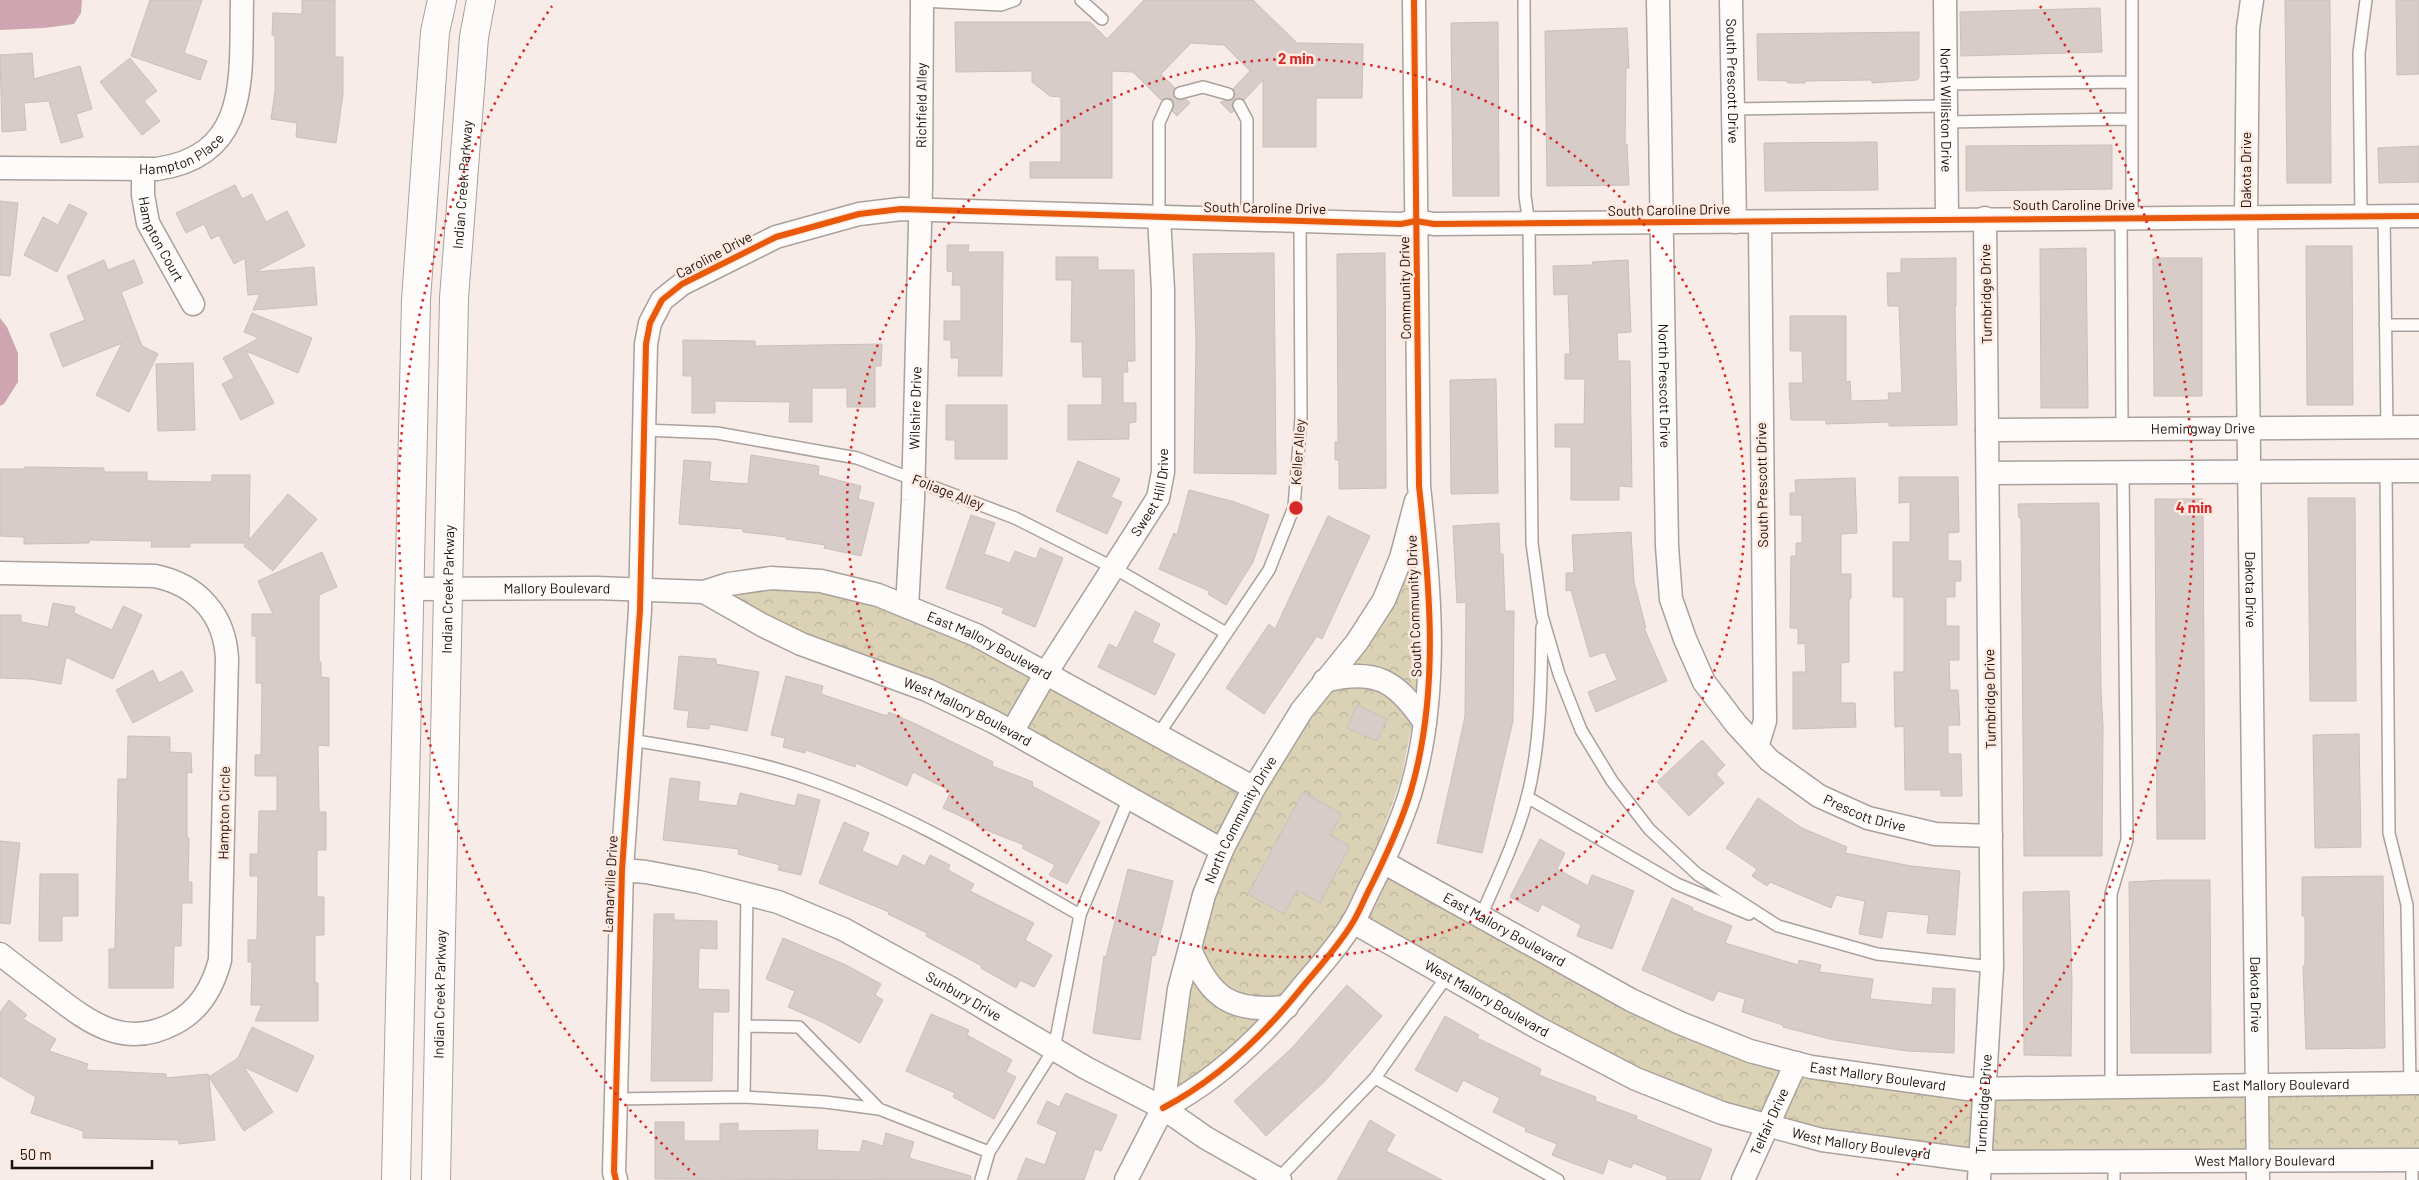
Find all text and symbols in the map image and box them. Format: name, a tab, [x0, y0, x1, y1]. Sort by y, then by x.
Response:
street label: South Prescott Drive	[1723, 18, 1743, 144]
street label: North Williston Drive	[1937, 48, 1956, 172]
text: 2 min	[1278, 49, 1314, 67]
street label: Richfield Alley	[912, 62, 930, 148]
street label: Indian Creek Parkway	[449, 119, 476, 250]
street label: Hampton Place	[139, 130, 227, 177]
street label: Dakota Drive	[2237, 132, 2254, 208]
street label: Hampton Court	[135, 195, 188, 284]
street label: South Caroline Drive	[2013, 196, 2135, 213]
street label: South Caroline Drive	[1204, 198, 1326, 217]
street label: South Caroline Drive	[1608, 200, 1730, 219]
street label: Caroline Drive	[673, 227, 755, 282]
street label: Community Drive	[1395, 236, 1414, 340]
street label: Turnbridge Drive	[1976, 244, 1995, 344]
street label: North Prescott Drive	[1655, 324, 1674, 448]
street label: Wilshire Drive	[905, 366, 924, 450]
street label: Keller Alley	[1287, 418, 1308, 486]
street label: Hemingway Drive	[2151, 419, 2255, 437]
street label: South Prescott Drive	[1752, 422, 1771, 548]
street label: Sweet Hill Drive	[1127, 448, 1171, 539]
street label: Foliage Alley	[910, 470, 987, 513]
text: 4 min	[2176, 498, 2212, 516]
centre of rings	[1287, 499, 1305, 517]
street label: Indian Creek Parkway	[438, 524, 457, 654]
street label: South Community Drive	[1403, 535, 1424, 677]
street label: Dakota Drive	[2242, 551, 2260, 628]
street label: Mallory Boulevard	[504, 579, 611, 597]
street label: East Mallory Boulevard	[925, 607, 1055, 683]
street label: Turnbridge Drive	[1980, 649, 1999, 749]
street label: West Mallory Boulevard	[901, 673, 1035, 749]
street label: North Community Drive	[1200, 752, 1280, 886]
street label: Hampton Circle	[214, 766, 233, 860]
street label: Prescott Drive	[1821, 790, 1908, 835]
street label: Lamarville Drive	[598, 835, 621, 933]
street label: East Mallory Boulevard	[1441, 888, 1569, 970]
street label: Indian Creek Parkway	[429, 929, 449, 1059]
street label: West Mallory Boulevard	[1422, 956, 1552, 1040]
street label: Dakota Drive	[2247, 956, 2265, 1033]
street label: Sunbury Drive	[923, 967, 1005, 1024]
street label: Turnbridge Drive	[1972, 1053, 1995, 1155]
street label: East Mallory Boulevard	[1809, 1058, 1947, 1094]
street label: East Mallory Boulevard	[2212, 1075, 2350, 1094]
street label: Telfair Drive	[1746, 1085, 1792, 1158]
street label: West Mallory Boulevard	[1790, 1123, 1932, 1162]
scale bar	[12, 1138, 152, 1170]
text: 50 m	[20, 1145, 52, 1163]
street label: West Mallory Boulevard	[2195, 1151, 2335, 1169]

